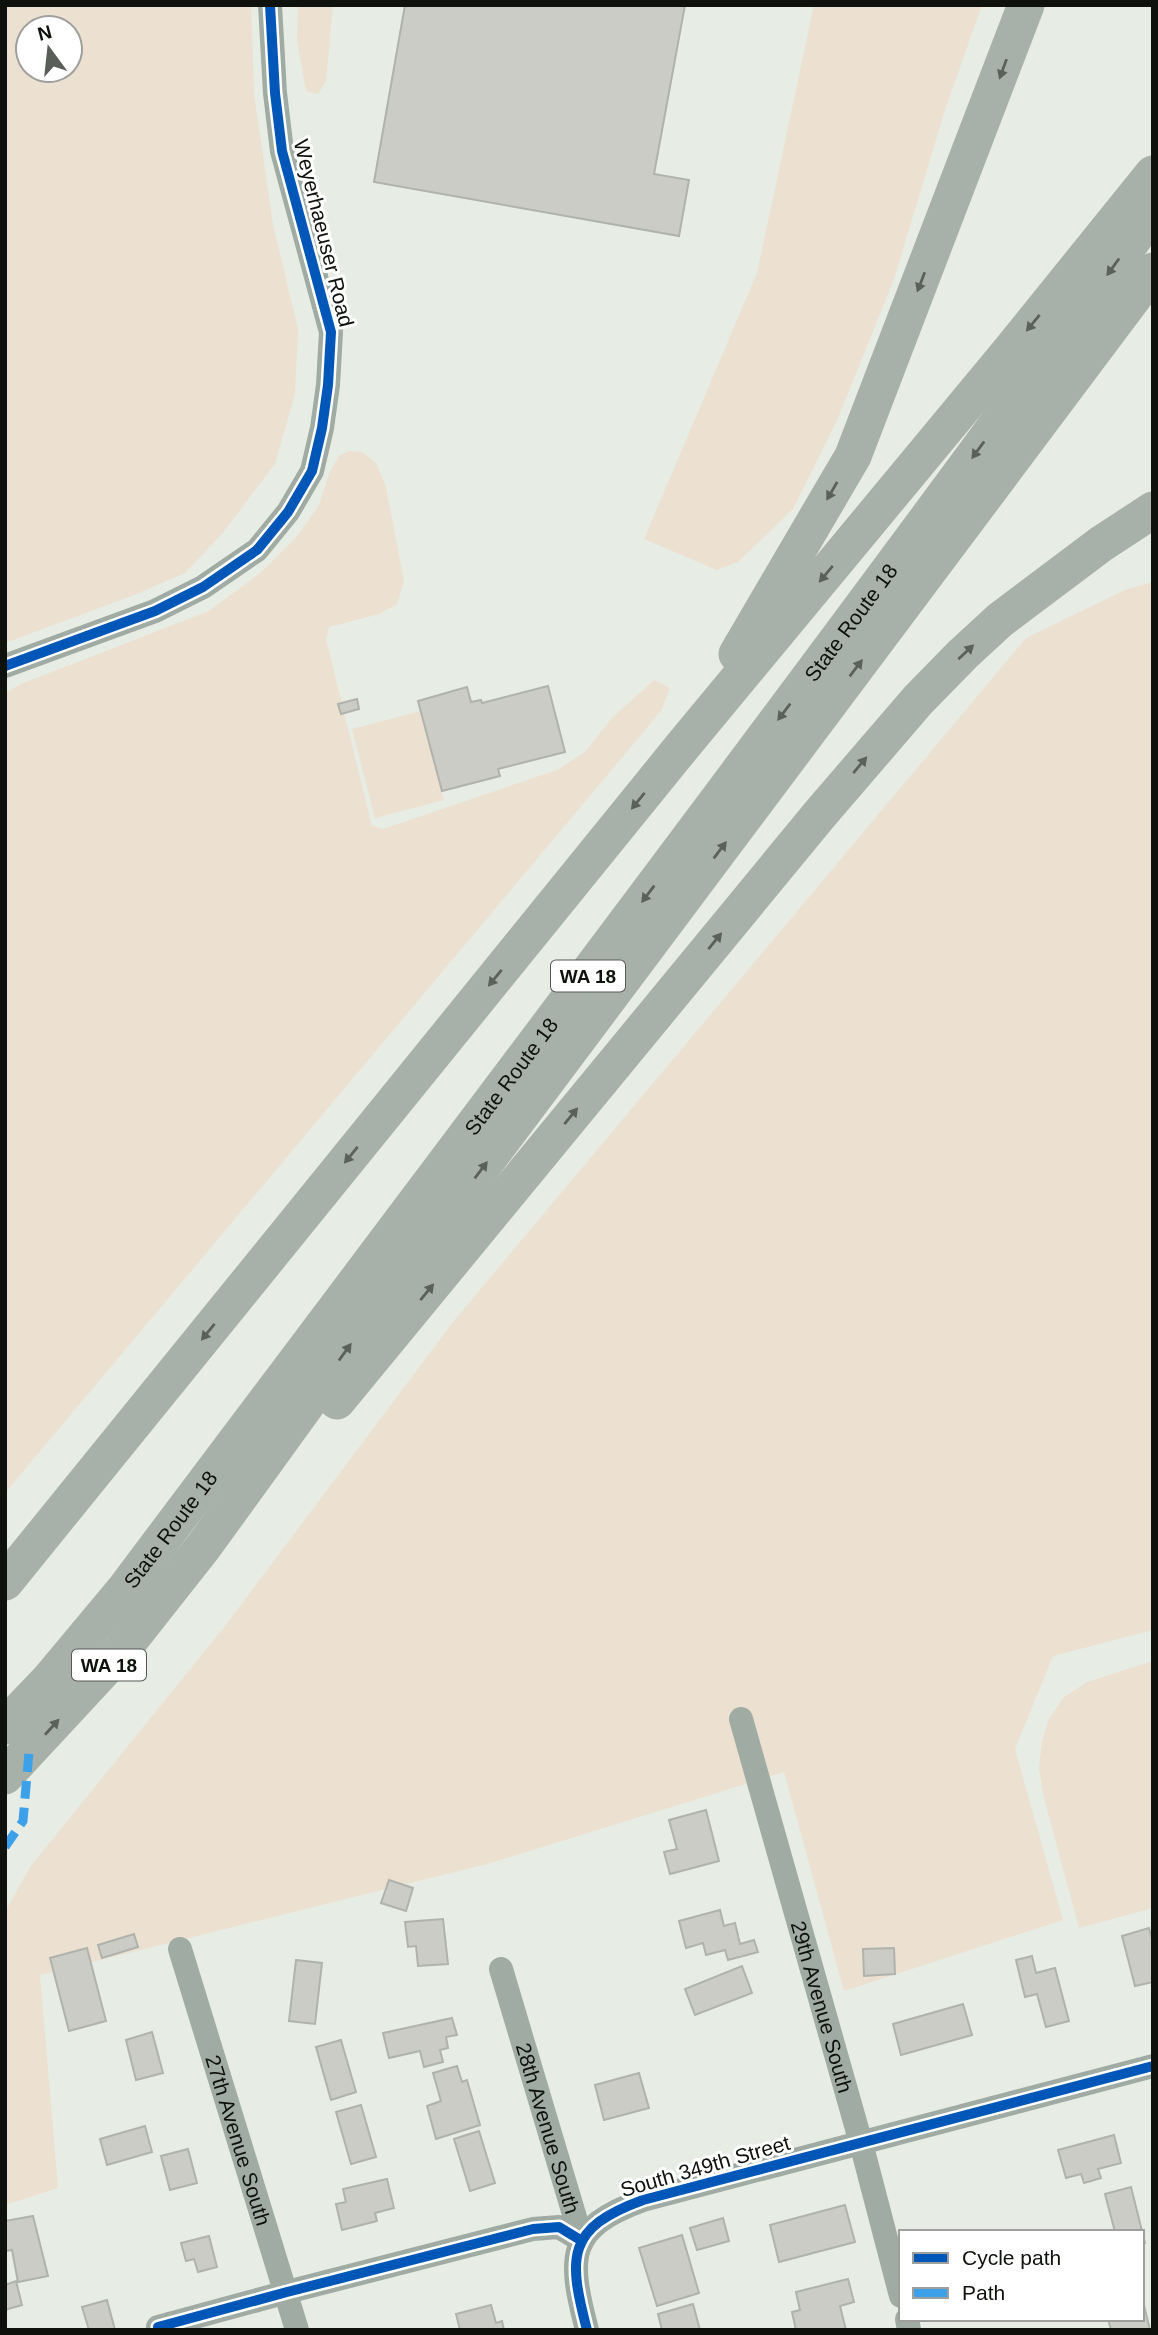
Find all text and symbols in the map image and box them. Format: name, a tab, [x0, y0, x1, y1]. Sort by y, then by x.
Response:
north arrow	[14, 14, 84, 84]
text: N	[35, 21, 54, 45]
one-way arrow	[997, 59, 1008, 80]
street label: Weyerhaeuser Road	[290, 137, 358, 329]
one-way arrow	[1106, 258, 1120, 276]
one-way arrow	[915, 271, 926, 292]
one-way arrow	[1026, 314, 1041, 331]
one-way arrow	[971, 441, 985, 460]
one-way arrow	[826, 481, 839, 500]
street label: State Route 18	[799, 559, 902, 685]
one-way arrow	[819, 565, 834, 582]
one-way arrow	[957, 644, 974, 660]
one-way arrow	[849, 659, 863, 677]
one-way arrow	[778, 703, 792, 721]
one-way arrow	[853, 757, 868, 775]
one-way arrow	[631, 793, 646, 810]
one-way arrow	[712, 841, 726, 859]
one-way arrow	[642, 885, 656, 903]
one-way arrow	[708, 932, 723, 950]
road number: WA 18	[551, 960, 625, 992]
one-way arrow	[487, 969, 502, 987]
street label: State Route 18	[459, 1013, 562, 1139]
one-way arrow	[563, 1108, 578, 1125]
one-way arrow	[344, 1145, 359, 1163]
one-way arrow	[473, 1161, 488, 1179]
one-way arrow	[419, 1284, 434, 1302]
one-way arrow	[201, 1323, 216, 1340]
one-way arrow	[338, 1343, 352, 1361]
street label: State Route 18	[119, 1466, 221, 1592]
road number: WA 18	[72, 1650, 146, 1680]
one-way arrow	[44, 1718, 60, 1736]
street label: 29th Avenue South	[787, 1918, 858, 2095]
street label: 28th Avenue South	[512, 2040, 585, 2216]
street label: 27th Avenue South	[202, 2052, 276, 2228]
street label: South 349th Street	[618, 2131, 792, 2201]
legend	[899, 2230, 1144, 2321]
text: Cycle path	[962, 2246, 1061, 2269]
text: Path	[962, 2281, 1005, 2304]

